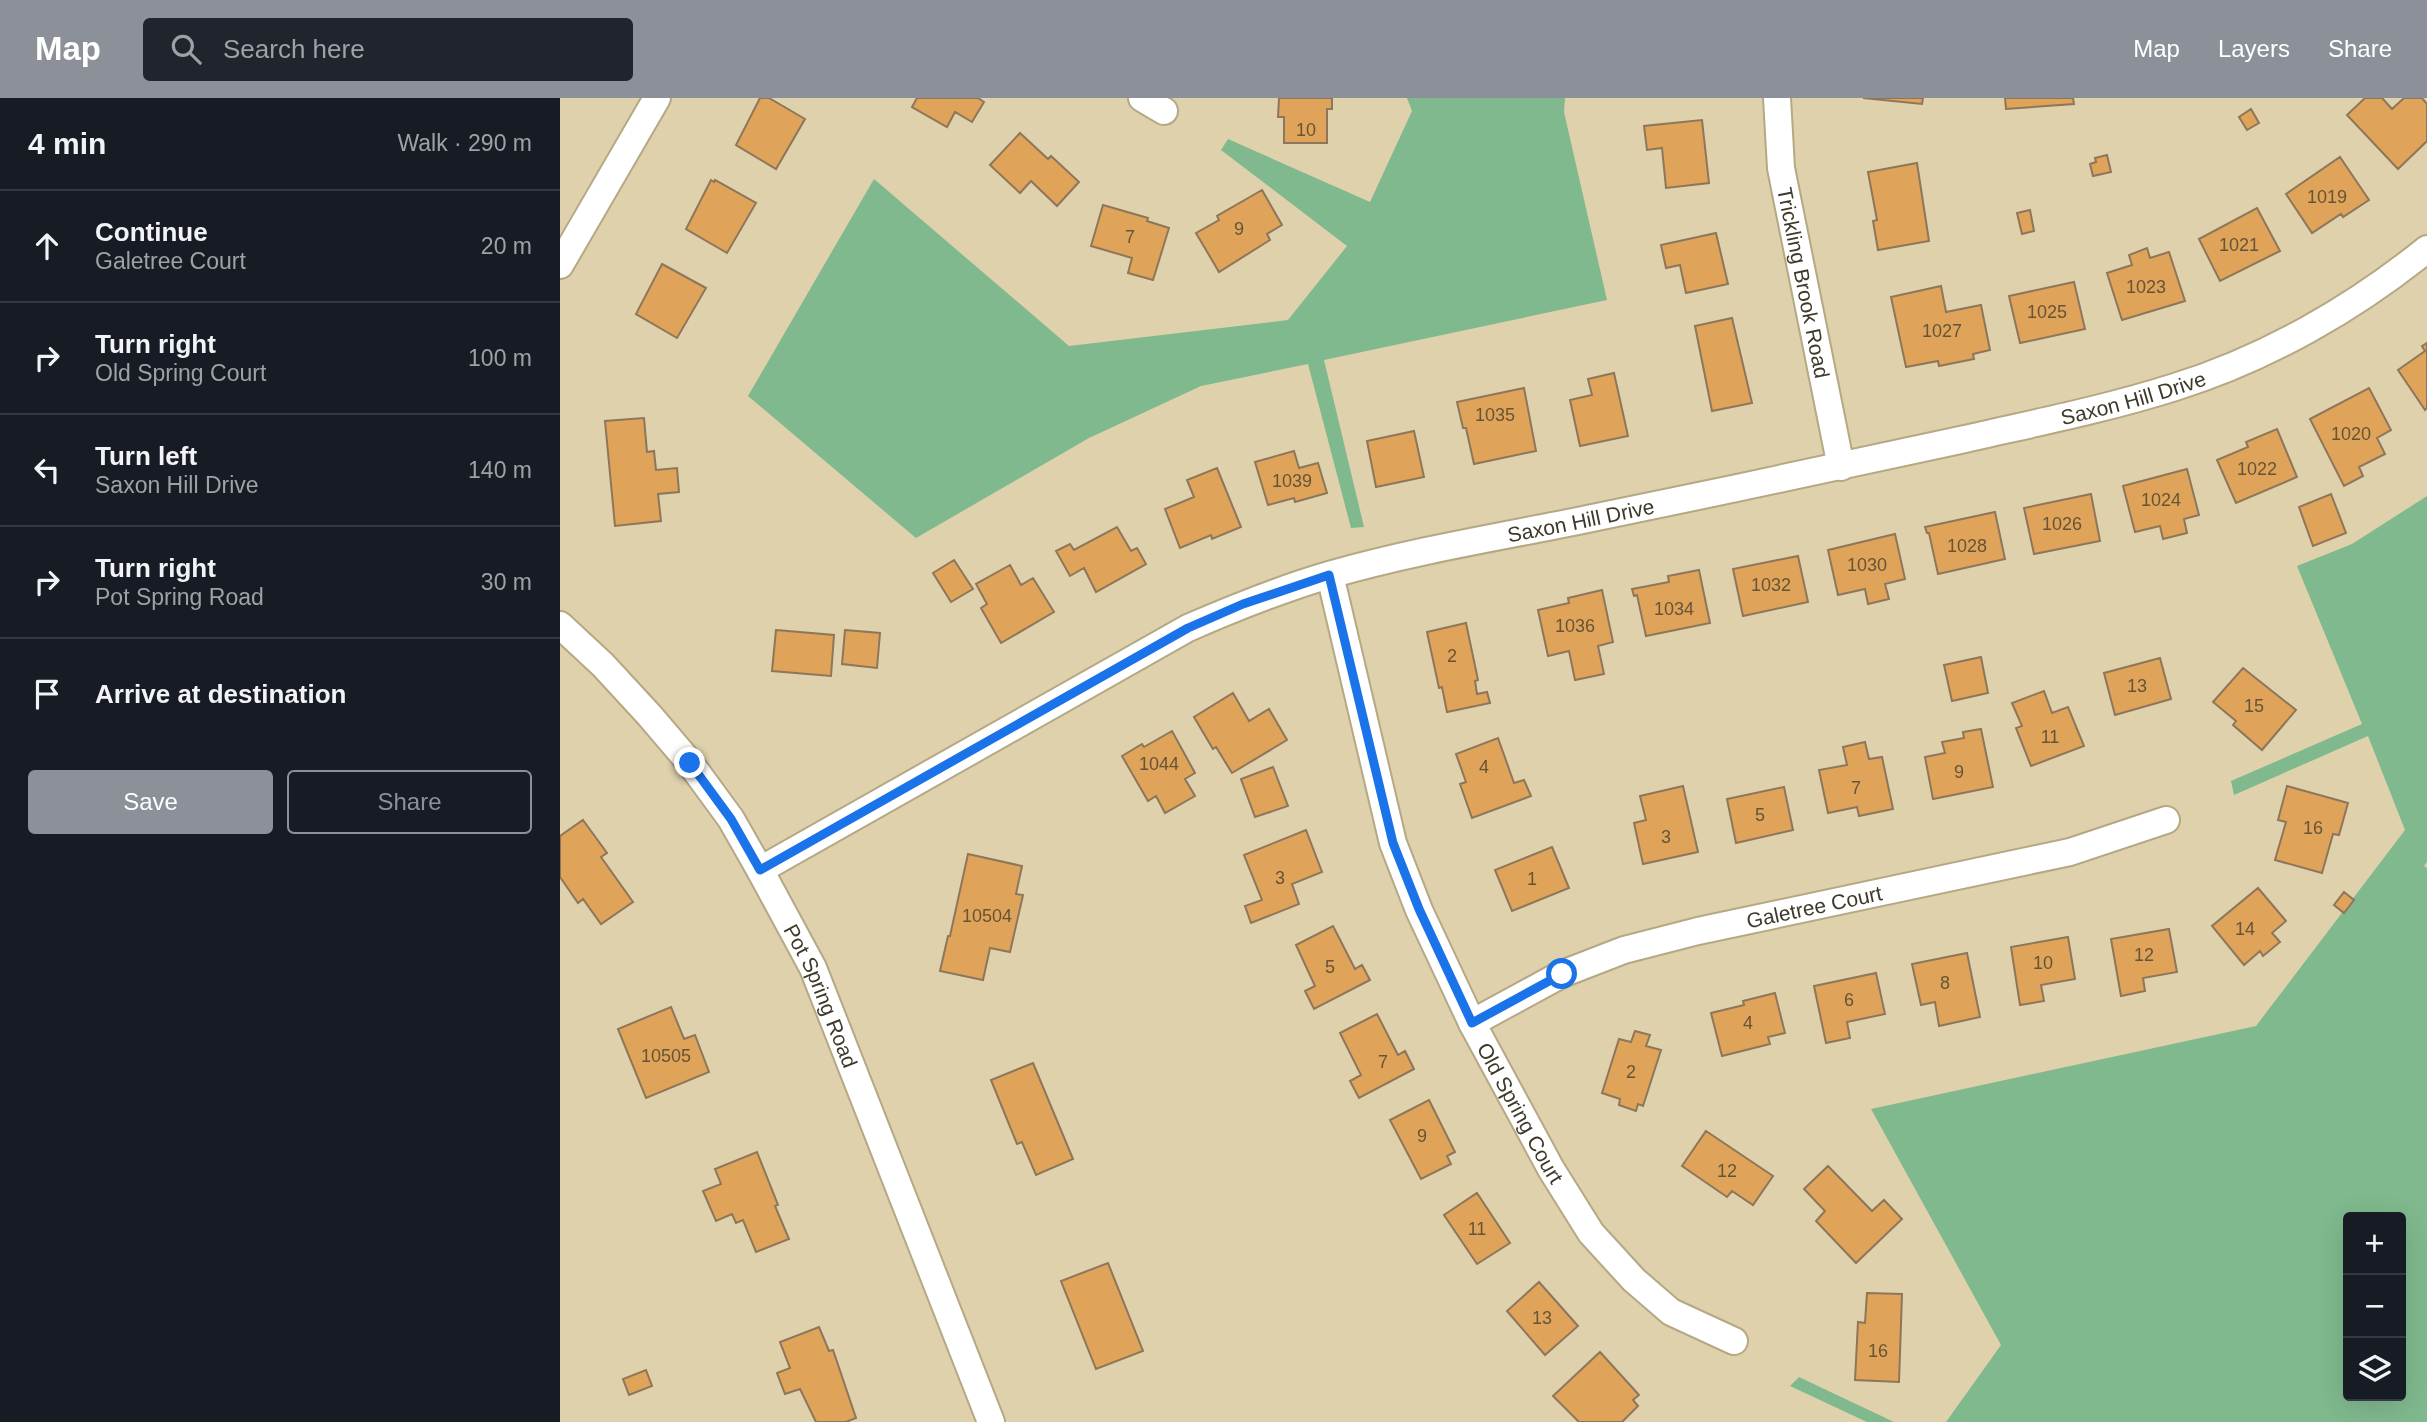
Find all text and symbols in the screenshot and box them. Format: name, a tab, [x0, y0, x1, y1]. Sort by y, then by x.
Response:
search box	[143, 18, 633, 81]
text: Map	[35, 30, 101, 67]
icon: search	[167, 30, 205, 68]
text: Search here	[223, 34, 365, 64]
text: Map	[2133, 35, 2180, 62]
text: Layers	[2218, 35, 2290, 62]
text: Share	[2328, 35, 2392, 62]
house number: 10	[1296, 120, 1316, 140]
text: 4 min	[28, 127, 106, 160]
text: Walk · 290 m	[397, 130, 532, 156]
street label: Trickling Brook Road	[1774, 185, 1834, 380]
house number: 1019	[2307, 187, 2347, 207]
text: Continue	[95, 217, 208, 247]
house number: 9	[1234, 219, 1244, 239]
icon: ahead	[28, 227, 66, 265]
house number: 7	[1125, 227, 1135, 247]
text: 20 m	[481, 233, 532, 259]
house number: 1021	[2219, 235, 2259, 255]
text: Galetree Court	[95, 248, 246, 274]
house number: 1023	[2126, 277, 2166, 297]
house number: 1025	[2027, 302, 2067, 322]
house number: 1027	[1922, 321, 1962, 341]
text: Turn right	[95, 329, 216, 359]
icon: right	[28, 339, 66, 377]
text: 100 m	[468, 345, 532, 371]
text: Old Spring Court	[95, 360, 266, 386]
street label: Saxon Hill Drive	[2058, 366, 2209, 429]
house number: 1035	[1475, 405, 1515, 425]
house number: 1020	[2331, 424, 2371, 444]
text: Turn left	[95, 441, 197, 471]
icon: left	[28, 451, 66, 489]
text: 140 m	[468, 457, 532, 483]
house number: 1022	[2237, 459, 2277, 479]
house number: 1039	[1272, 471, 1312, 491]
text: Saxon Hill Drive	[95, 472, 259, 498]
house number: 1024	[2141, 490, 2181, 510]
street label: Saxon Hill Drive	[1505, 494, 1656, 546]
house number: 1026	[2042, 514, 2082, 534]
house number: 1028	[1947, 536, 1987, 556]
text: Turn right	[95, 553, 216, 583]
house number: 1030	[1847, 555, 1887, 575]
icon: right	[28, 563, 66, 601]
text: 30 m	[481, 569, 532, 595]
house number: 1032	[1751, 575, 1791, 595]
text: Pot Spring Road	[95, 584, 264, 610]
house number: 1034	[1654, 599, 1694, 619]
house number: 1036	[1555, 616, 1595, 636]
house number: 2	[1447, 646, 1457, 666]
icon: arrive	[28, 675, 66, 713]
house number: 13	[2127, 676, 2147, 696]
text: Arrive at destination	[95, 679, 346, 709]
house number: 15	[2244, 696, 2264, 716]
house number: 11	[2041, 727, 2059, 747]
route end	[674, 747, 705, 778]
house number: 1044	[1139, 754, 1179, 774]
house number: 4	[1479, 757, 1489, 777]
house number: 9	[1954, 762, 1964, 782]
button: Save	[28, 770, 273, 834]
button: Share	[287, 770, 532, 834]
house number: 7	[1851, 778, 1861, 798]
house number: 5	[1755, 805, 1765, 825]
house number: 16	[2303, 818, 2323, 838]
house number: 3	[1661, 827, 1671, 847]
house number: 3	[1275, 868, 1285, 888]
house number: 1	[1527, 869, 1537, 889]
street label: Galetree Court	[1744, 881, 1884, 932]
house number: 10504	[962, 906, 1012, 926]
house number: 14	[2235, 919, 2255, 939]
street label: Pot Spring Road	[780, 920, 862, 1071]
house number: 12	[2134, 945, 2154, 965]
house number: 10	[2033, 953, 2053, 973]
house number: 5	[1325, 957, 1335, 977]
route start	[1546, 958, 1577, 989]
house number: 8	[1940, 973, 1950, 993]
house number: 6	[1844, 990, 1854, 1010]
house number: 4	[1743, 1013, 1753, 1033]
street label: Old Spring Court	[1473, 1038, 1568, 1187]
house number: 10505	[641, 1046, 691, 1066]
house number: 7	[1378, 1052, 1388, 1072]
house number: 2	[1626, 1062, 1636, 1082]
house number: 9	[1417, 1126, 1427, 1146]
house number: 12	[1717, 1161, 1737, 1181]
map controls	[2343, 1212, 2406, 1401]
button: +	[2343, 1212, 2406, 1275]
house number: 11	[1468, 1219, 1486, 1239]
button: −	[2343, 1275, 2406, 1338]
house number: 13	[1532, 1308, 1552, 1328]
button: layers	[2343, 1338, 2406, 1401]
house number: 16	[1868, 1341, 1888, 1361]

